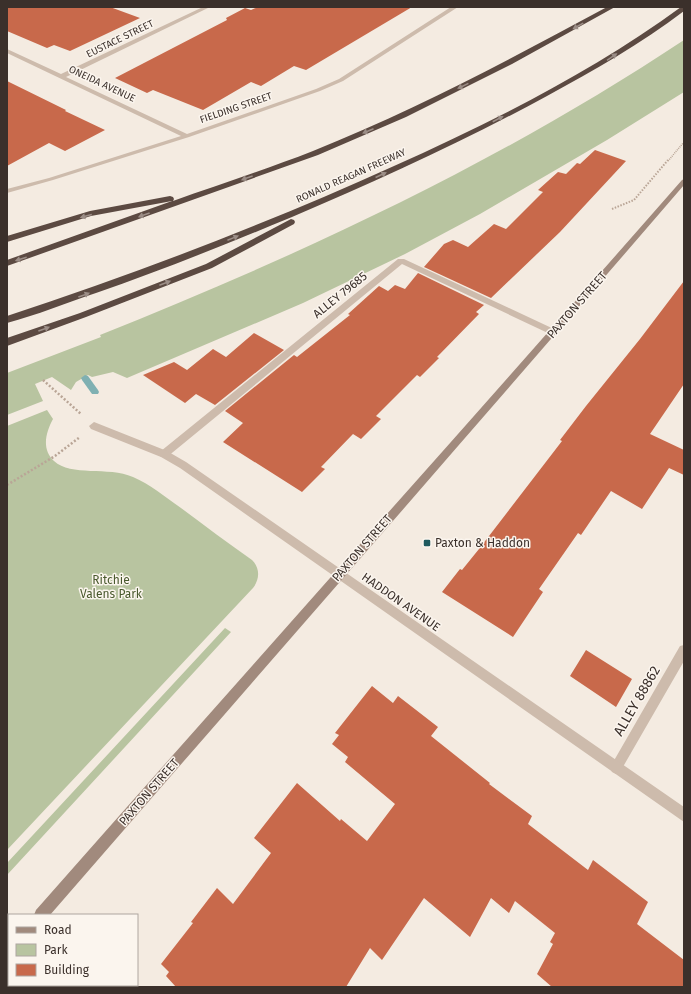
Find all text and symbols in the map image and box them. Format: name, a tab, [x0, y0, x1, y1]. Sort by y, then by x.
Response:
street label: EUSTACE STREET	[84, 17, 156, 60]
one-way arrow	[572, 22, 584, 29]
one-way arrow	[607, 53, 617, 61]
street label: ONEIDA AVENUE	[67, 63, 137, 105]
one-way arrow	[457, 83, 468, 89]
street label: FIELDING STREET	[198, 90, 275, 126]
one-way arrow	[492, 116, 504, 123]
one-way arrow	[361, 128, 373, 134]
street label: RONALD REAGAN FREEWAY	[294, 146, 408, 206]
one-way arrow	[375, 172, 387, 179]
one-way arrow	[240, 176, 252, 182]
one-way arrow	[138, 212, 150, 218]
one-way arrow	[80, 213, 92, 219]
one-way arrow	[228, 234, 240, 240]
one-way arrow	[15, 256, 27, 262]
street label: PAXTON STREET	[544, 268, 610, 341]
street label: ALLEY 79685	[310, 269, 370, 321]
one-way arrow	[160, 279, 172, 285]
one-way arrow	[78, 291, 90, 297]
one-way arrow	[38, 325, 50, 331]
street label: PAXTON STREET	[329, 511, 395, 584]
place label: Paxton & Haddon	[435, 536, 530, 550]
marker: Paxton & Haddon	[422, 538, 432, 548]
street label: HADDON AVENUE	[359, 570, 443, 634]
park label: Ritchie Valens Park	[80, 573, 143, 601]
street label: ALLEY 88862	[610, 663, 664, 739]
street label: PAXTON STREET	[116, 755, 182, 828]
legend	[8, 914, 138, 986]
text: Road	[44, 923, 72, 937]
text: Park	[44, 943, 68, 957]
text: Building	[44, 963, 90, 977]

